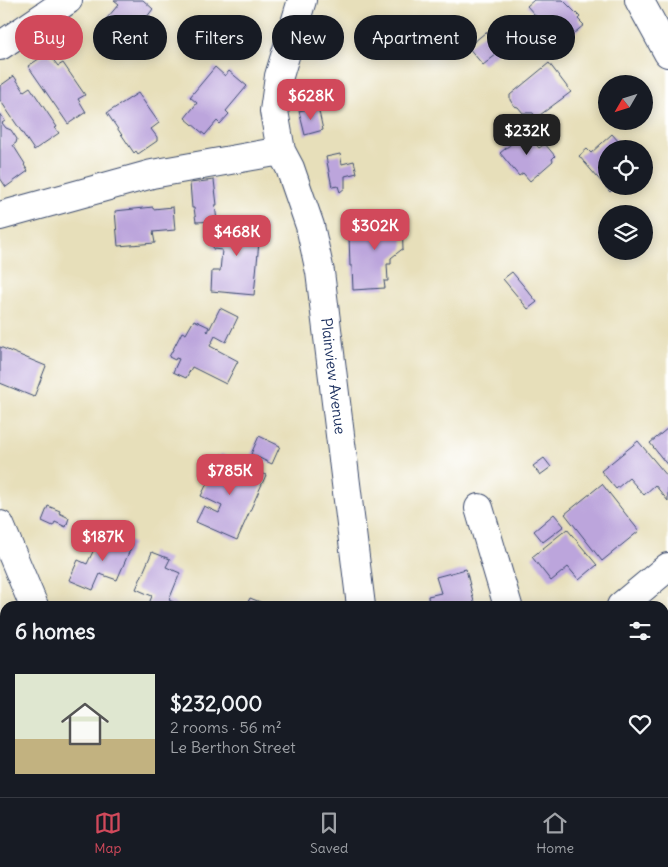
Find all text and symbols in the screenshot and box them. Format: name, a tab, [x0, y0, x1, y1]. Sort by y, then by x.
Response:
chip: Buy	[15, 15, 83, 60]
chip: Rent	[93, 15, 167, 60]
chip: Filters	[177, 15, 262, 60]
chip: New	[272, 15, 344, 60]
chip: Apartment	[354, 15, 477, 60]
chip: House	[487, 15, 575, 60]
north arrow	[598, 75, 652, 130]
map controls	[598, 75, 653, 260]
pin: $628K	[276, 78, 346, 121]
text: $628K	[288, 85, 334, 105]
pin: $232K	[492, 114, 562, 156]
text: $232K	[504, 120, 550, 140]
button: locate	[598, 140, 653, 195]
button: layers	[598, 205, 653, 260]
pin: $302K	[340, 208, 410, 251]
pin: $468K	[202, 214, 272, 257]
text: $302K	[351, 215, 399, 235]
text: $468K	[214, 221, 260, 241]
street label: Plainview Avenue	[317, 317, 350, 435]
pin: $785K	[195, 454, 265, 496]
text: $785K	[207, 460, 253, 480]
pin: $187K	[68, 520, 138, 562]
text: $187K	[82, 526, 124, 546]
icon: filters	[626, 617, 654, 645]
text: 6 homes	[15, 618, 95, 645]
text: $232,000	[170, 690, 262, 717]
icon: home	[55, 694, 115, 754]
icon: heart	[626, 710, 654, 738]
text: 2 rooms · 56 m²	[170, 717, 282, 737]
text: Le Berthon Street	[170, 737, 296, 757]
tab: Map	[94, 809, 122, 857]
tab: Saved	[310, 809, 348, 857]
tab: Home	[536, 809, 574, 857]

